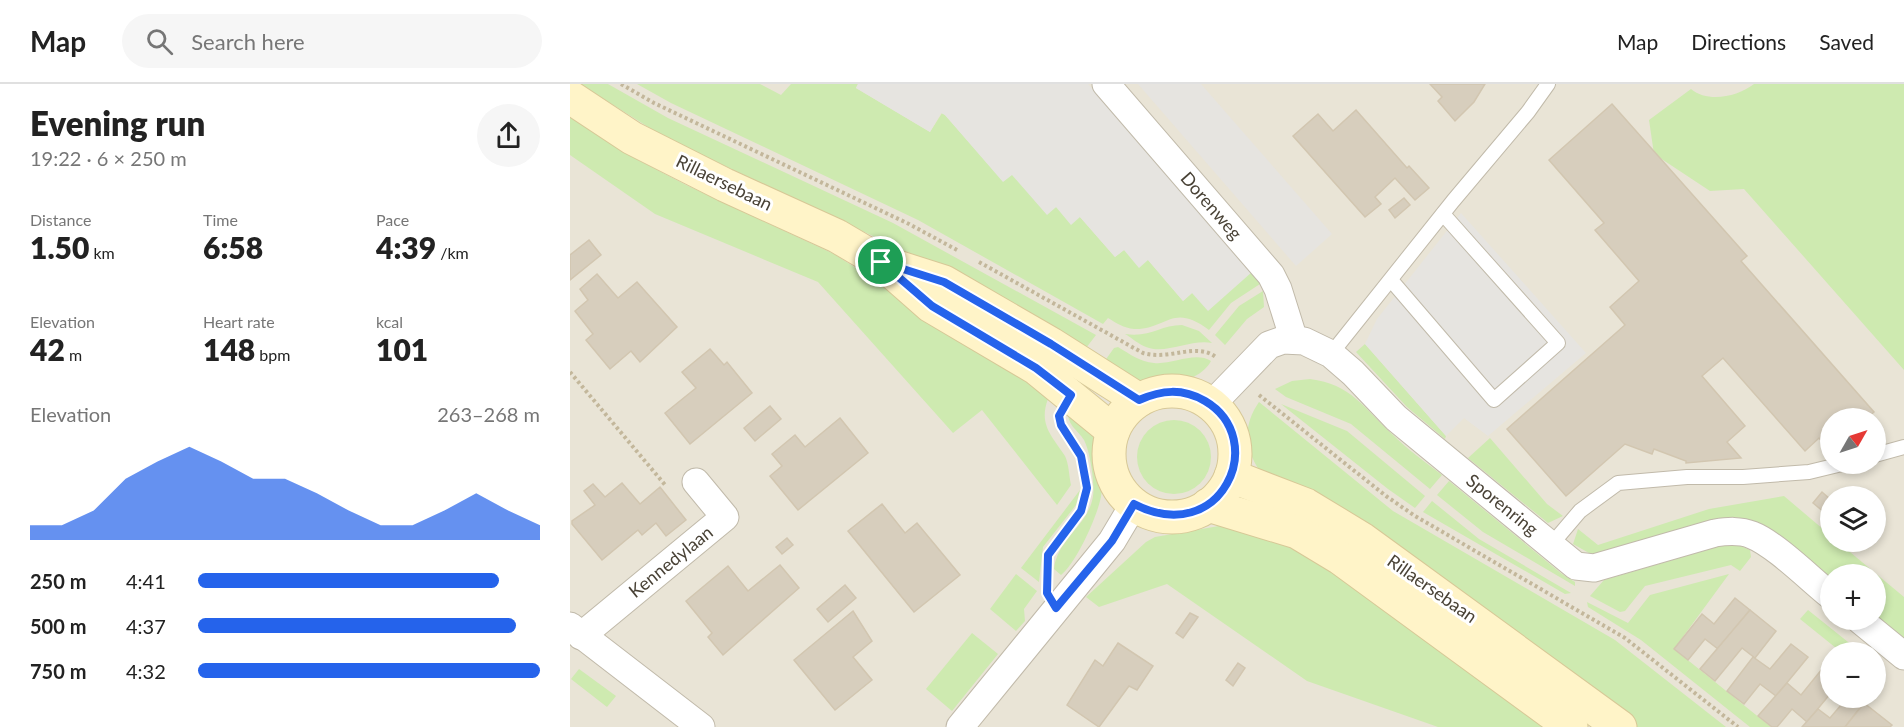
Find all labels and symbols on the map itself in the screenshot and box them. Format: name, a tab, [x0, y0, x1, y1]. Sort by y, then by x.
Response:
street label: Rillaersebaan	[673, 149, 776, 215]
street label: Dorenweg	[1176, 167, 1247, 244]
pin	[855, 236, 906, 287]
north arrow	[1820, 408, 1886, 474]
street label: Sporenring	[1462, 469, 1543, 540]
street label: Kennedylaan	[624, 521, 717, 602]
street label: Rillaersebaan	[1384, 549, 1482, 627]

